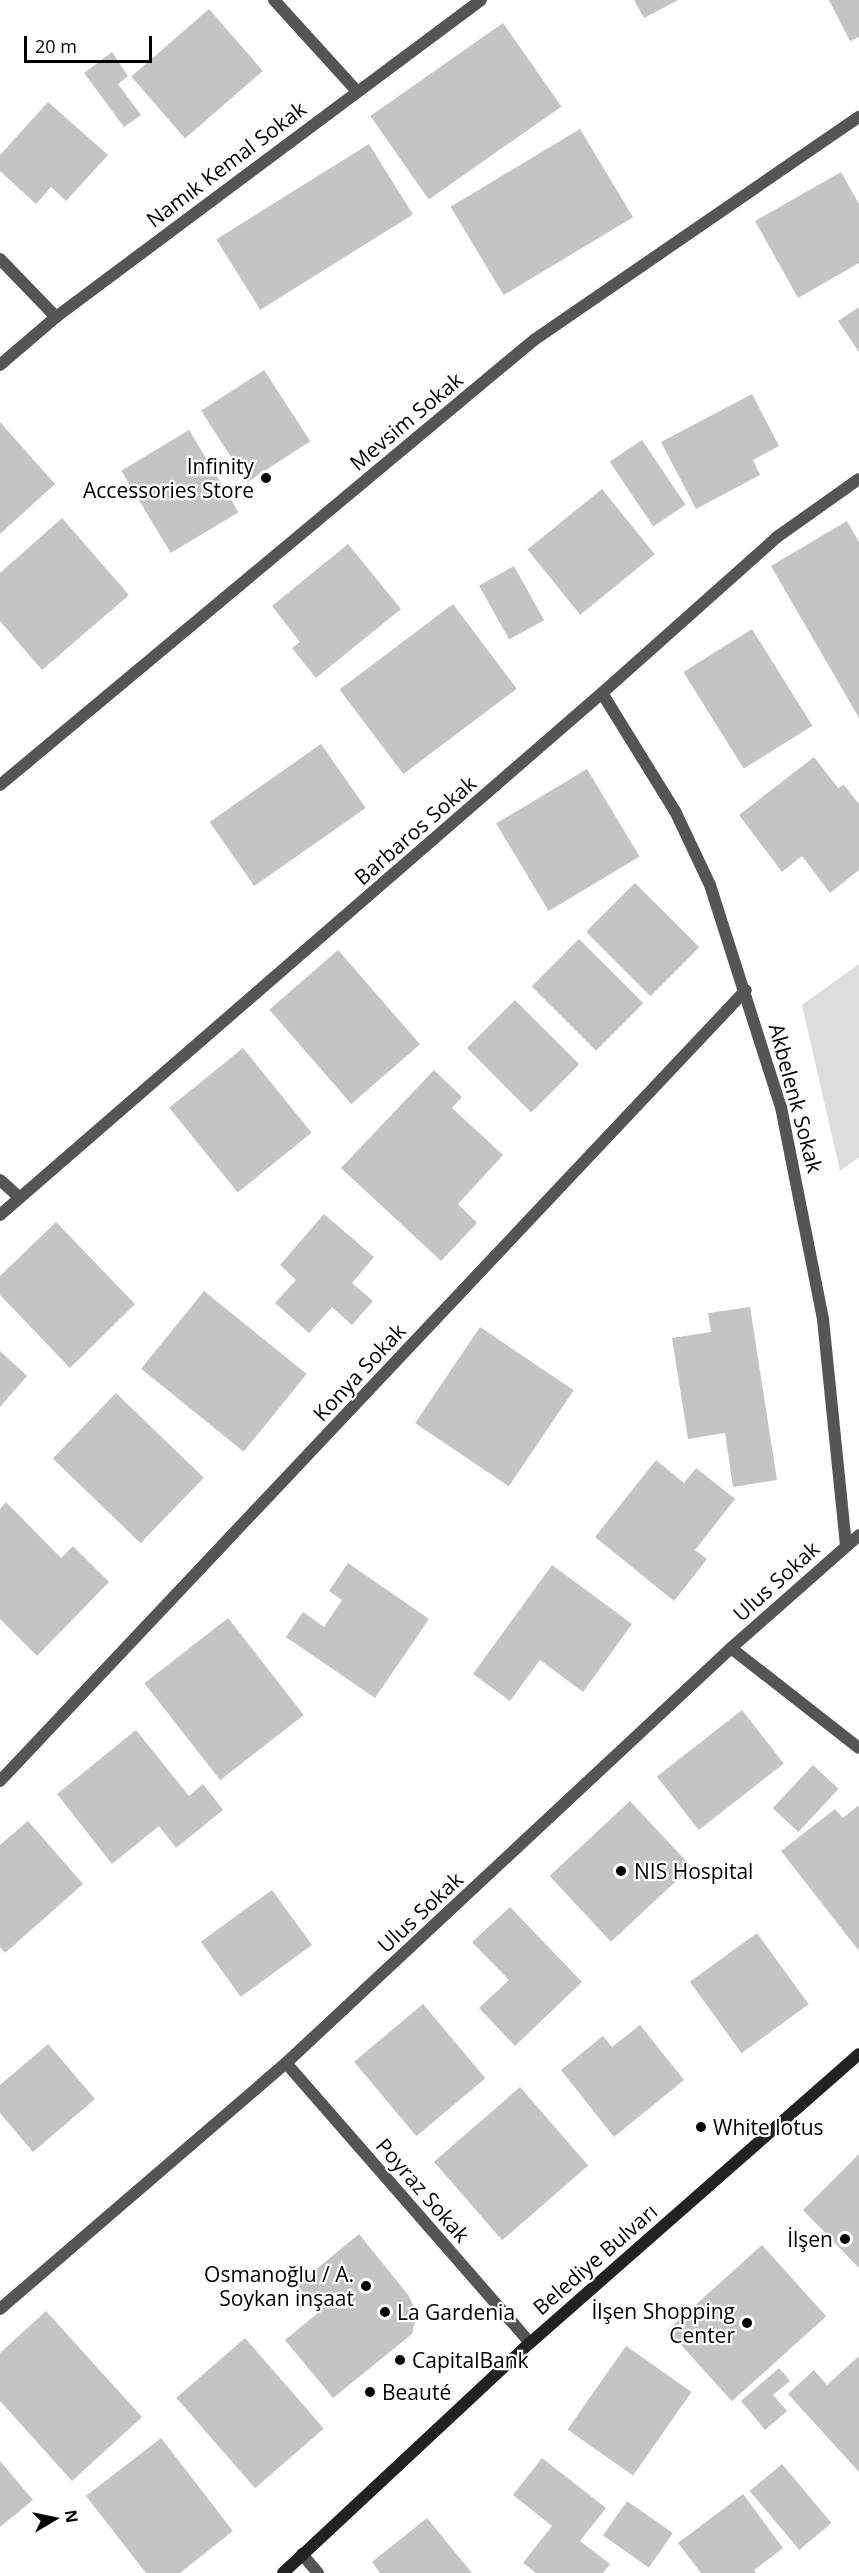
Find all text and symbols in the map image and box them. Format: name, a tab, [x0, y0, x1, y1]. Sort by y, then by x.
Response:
scale bar	[27, 24, 154, 62]
text: 20 m	[35, 34, 77, 58]
street label: Namık Kemal Sokak	[141, 96, 311, 232]
street label: Mevsim Sokak	[345, 367, 467, 475]
place label: Infinity Accessories Store	[83, 453, 254, 503]
marker: Infinity Accessories Store	[259, 471, 273, 485]
street label: Barbaros Sokak	[349, 770, 481, 890]
street label: Akbelenk Sokak	[764, 1021, 828, 1175]
street label: Konya Sokak	[308, 1318, 410, 1426]
street label: Ulus Sokak	[728, 1536, 824, 1626]
place label: NIS Hospital	[634, 1858, 753, 1884]
marker: NIS Hospital	[612, 1862, 630, 1880]
street label: Ulus Sokak	[372, 1866, 468, 1958]
place label: White lotus	[713, 2114, 824, 2140]
marker: White lotus	[694, 2120, 708, 2134]
street label: Poyraz Sokak	[371, 2133, 475, 2247]
street label: Belediye Bulvarı	[528, 2198, 662, 2320]
place label: İlşen	[787, 2226, 833, 2252]
marker: İlşen	[838, 2232, 852, 2246]
place label: Osmanoğlu / A. Soykan inşaat	[204, 2261, 354, 2311]
marker: Osmanoğlu / A. Soykan inşaat	[359, 2279, 373, 2293]
place label: İlşen Shopping Center	[591, 2298, 735, 2348]
place label: La Gardenia	[397, 2299, 515, 2325]
marker: La Gardenia	[378, 2305, 392, 2319]
marker: İlşen Shopping Center	[740, 2316, 754, 2330]
place label: CapitalBank	[412, 2347, 529, 2373]
marker: CapitalBank	[393, 2353, 407, 2367]
place label: Beauté	[382, 2379, 451, 2405]
marker: Beauté	[363, 2385, 377, 2399]
north arrow	[24, 2489, 84, 2549]
text: N	[60, 2508, 84, 2524]

